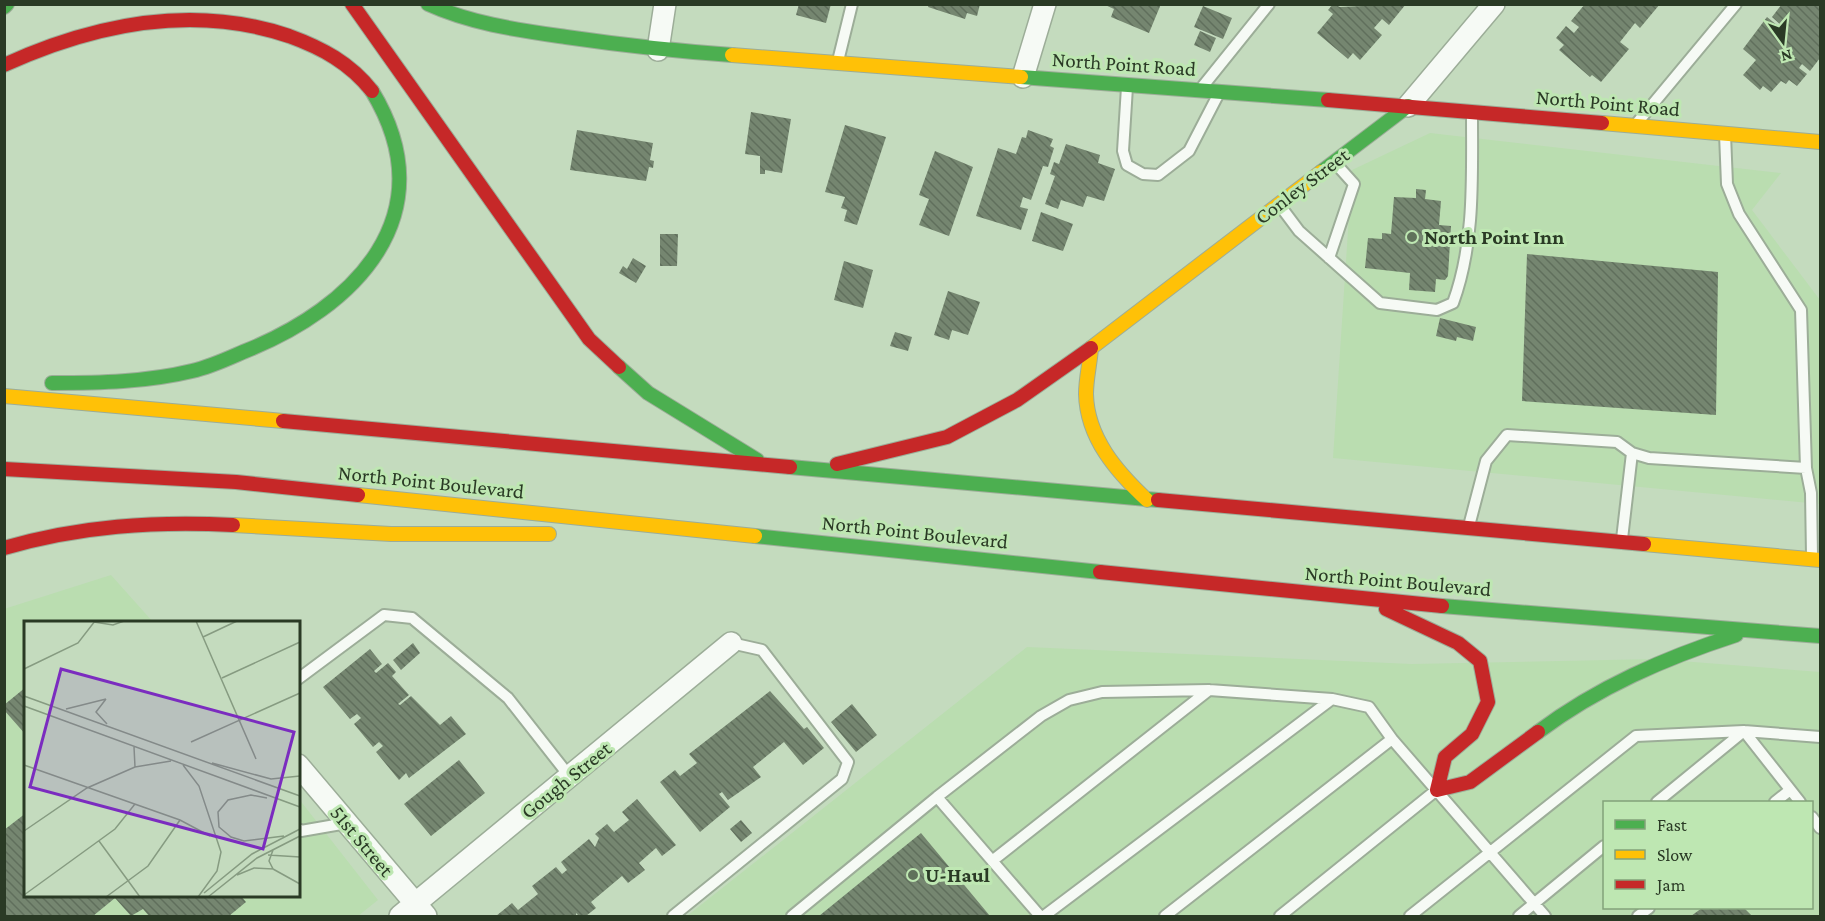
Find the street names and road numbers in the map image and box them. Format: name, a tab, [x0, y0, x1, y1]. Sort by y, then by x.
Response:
street label: North Point Road	[1051, 47, 1197, 81]
street label: North Point Road	[1535, 85, 1681, 121]
street label: Conley Street	[1250, 142, 1355, 229]
street label: North Point Boulevard	[337, 460, 525, 504]
street label: North Point Boulevard	[821, 510, 1009, 554]
street label: North Point Boulevard	[1304, 561, 1492, 601]
street label: Gough Street	[516, 736, 617, 824]
street label: 51st Street	[325, 801, 399, 882]

